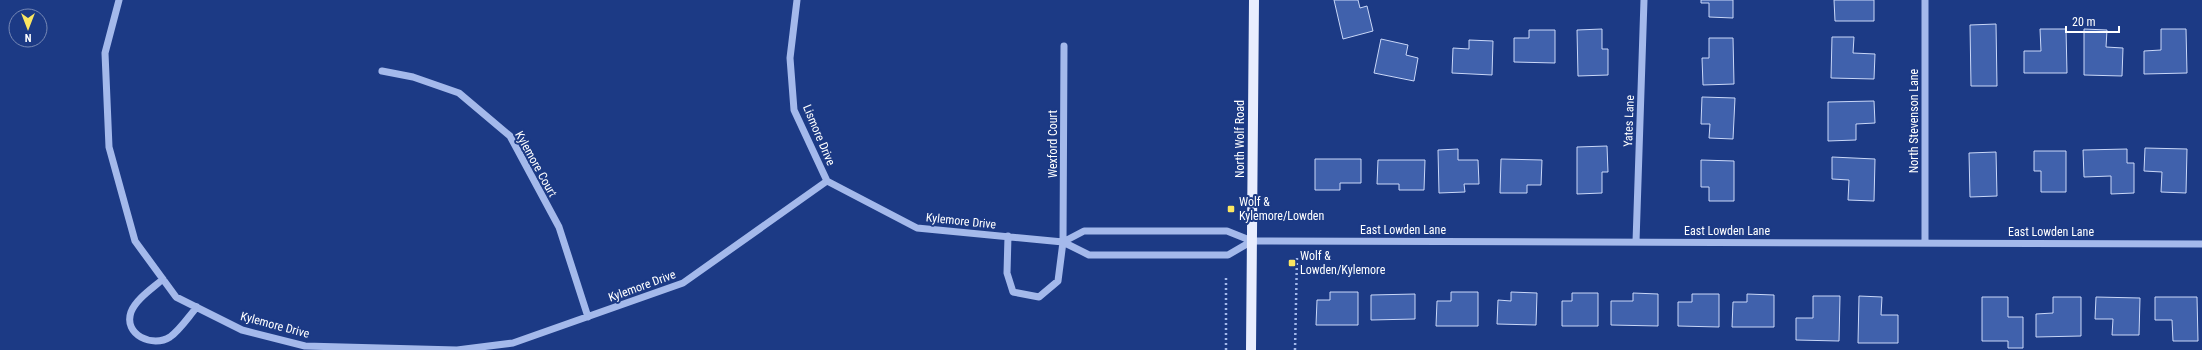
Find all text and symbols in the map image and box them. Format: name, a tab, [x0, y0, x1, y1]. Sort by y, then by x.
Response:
north arrow	[8, 8, 48, 48]
scale bar	[2066, 8, 2119, 34]
text: 20 m	[2072, 15, 2096, 29]
text: N	[24, 31, 31, 44]
street label: North Stevenson Lane	[1907, 68, 1921, 173]
street label: Yates Lane	[1621, 94, 1637, 147]
street label: North Wolf Road	[1233, 100, 1247, 178]
street label: Lismore Drive	[800, 102, 838, 168]
street label: Wexford Court	[1046, 110, 1060, 178]
street label: Kylemore Court	[512, 129, 560, 200]
place label: Wolf & Kylemore/Lowden	[1239, 195, 1324, 223]
marker: Wolf & Kylemore/Lowden	[1226, 204, 1236, 214]
street label: Kylemore Drive	[925, 210, 997, 232]
street label: East Lowden Lane	[1360, 223, 1446, 237]
street label: East Lowden Lane	[1684, 224, 1770, 238]
street label: East Lowden Lane	[2008, 225, 2094, 239]
place label: Wolf & Lowden/Kylemore	[1300, 249, 1386, 277]
marker: Wolf & Lowden/Kylemore	[1287, 258, 1297, 268]
street label: Kylemore Drive	[606, 267, 678, 305]
street label: Kylemore Drive	[239, 309, 311, 341]

